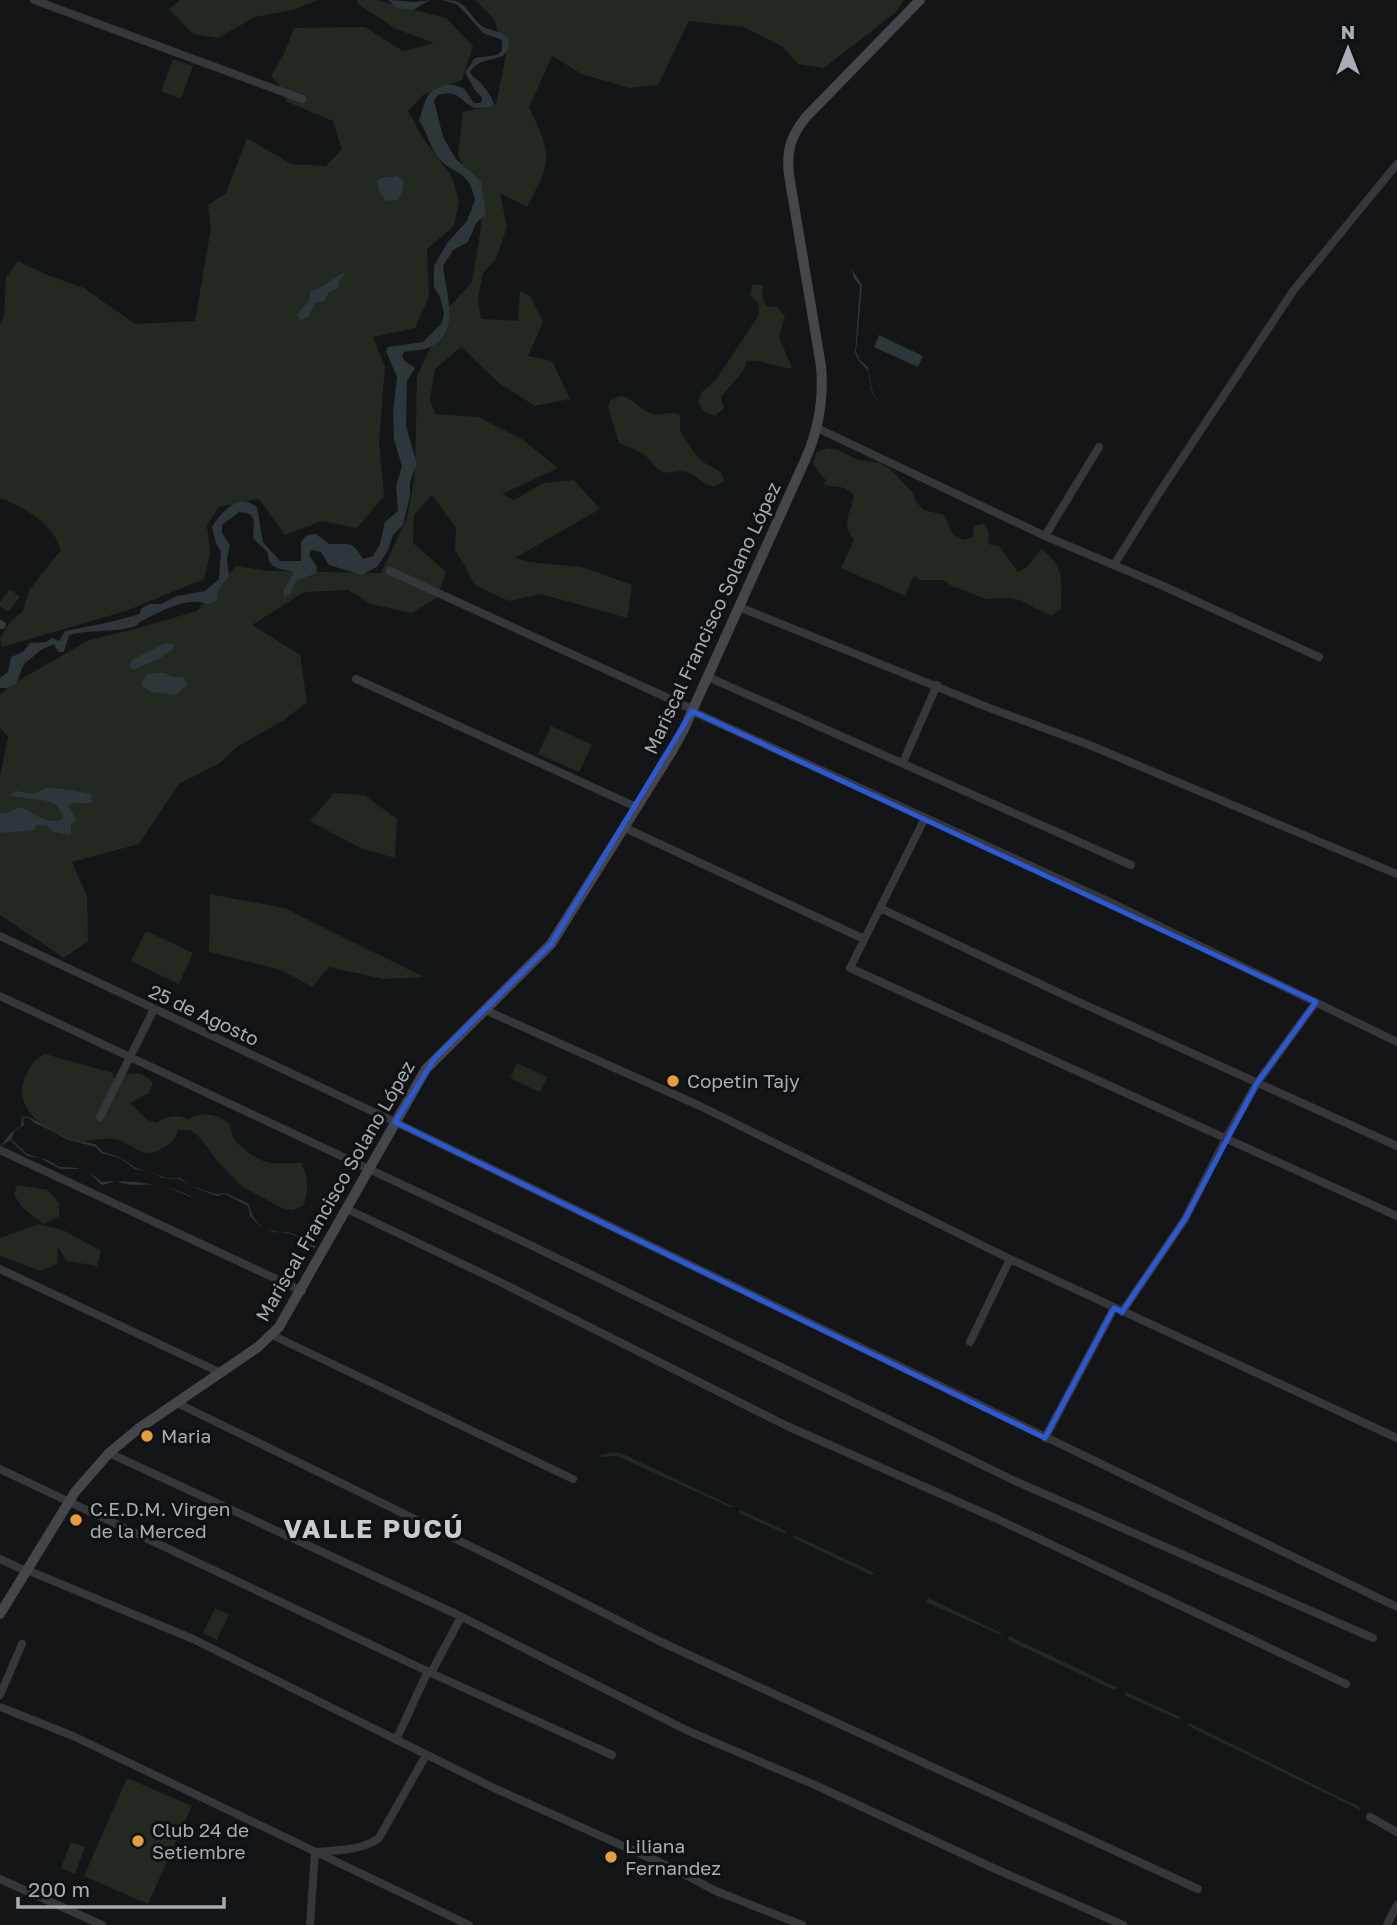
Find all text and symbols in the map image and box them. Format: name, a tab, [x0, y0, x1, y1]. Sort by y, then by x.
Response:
north arrow	[1313, 14, 1383, 84]
text: N	[1341, 20, 1355, 43]
street label: Mariscal Francisco Solano López	[638, 478, 785, 757]
street label: 25 de Agosto	[145, 979, 263, 1050]
street label: Mariscal Francisco Solano López	[250, 1056, 419, 1325]
place label: Copetin Tajy	[687, 1069, 800, 1092]
marker: Copetin Tajy	[665, 1073, 681, 1089]
place label: Maria	[161, 1424, 211, 1447]
marker: Maria	[139, 1428, 155, 1444]
place label: C.E.D.M. Virgen de la Merced	[90, 1497, 230, 1542]
marker: C.E.D.M. Virgen de la Merced	[68, 1512, 84, 1528]
district label: VALLE PUCÚ	[283, 1513, 465, 1544]
place label: Club 24 de Setiembre	[152, 1818, 249, 1863]
marker: Club 24 de Setiembre	[130, 1833, 146, 1849]
place label: Liliana Fernandez	[625, 1834, 721, 1879]
marker: Liliana Fernandez	[603, 1849, 619, 1865]
scale bar	[18, 1866, 224, 1910]
text: 200 m	[28, 1876, 90, 1902]

